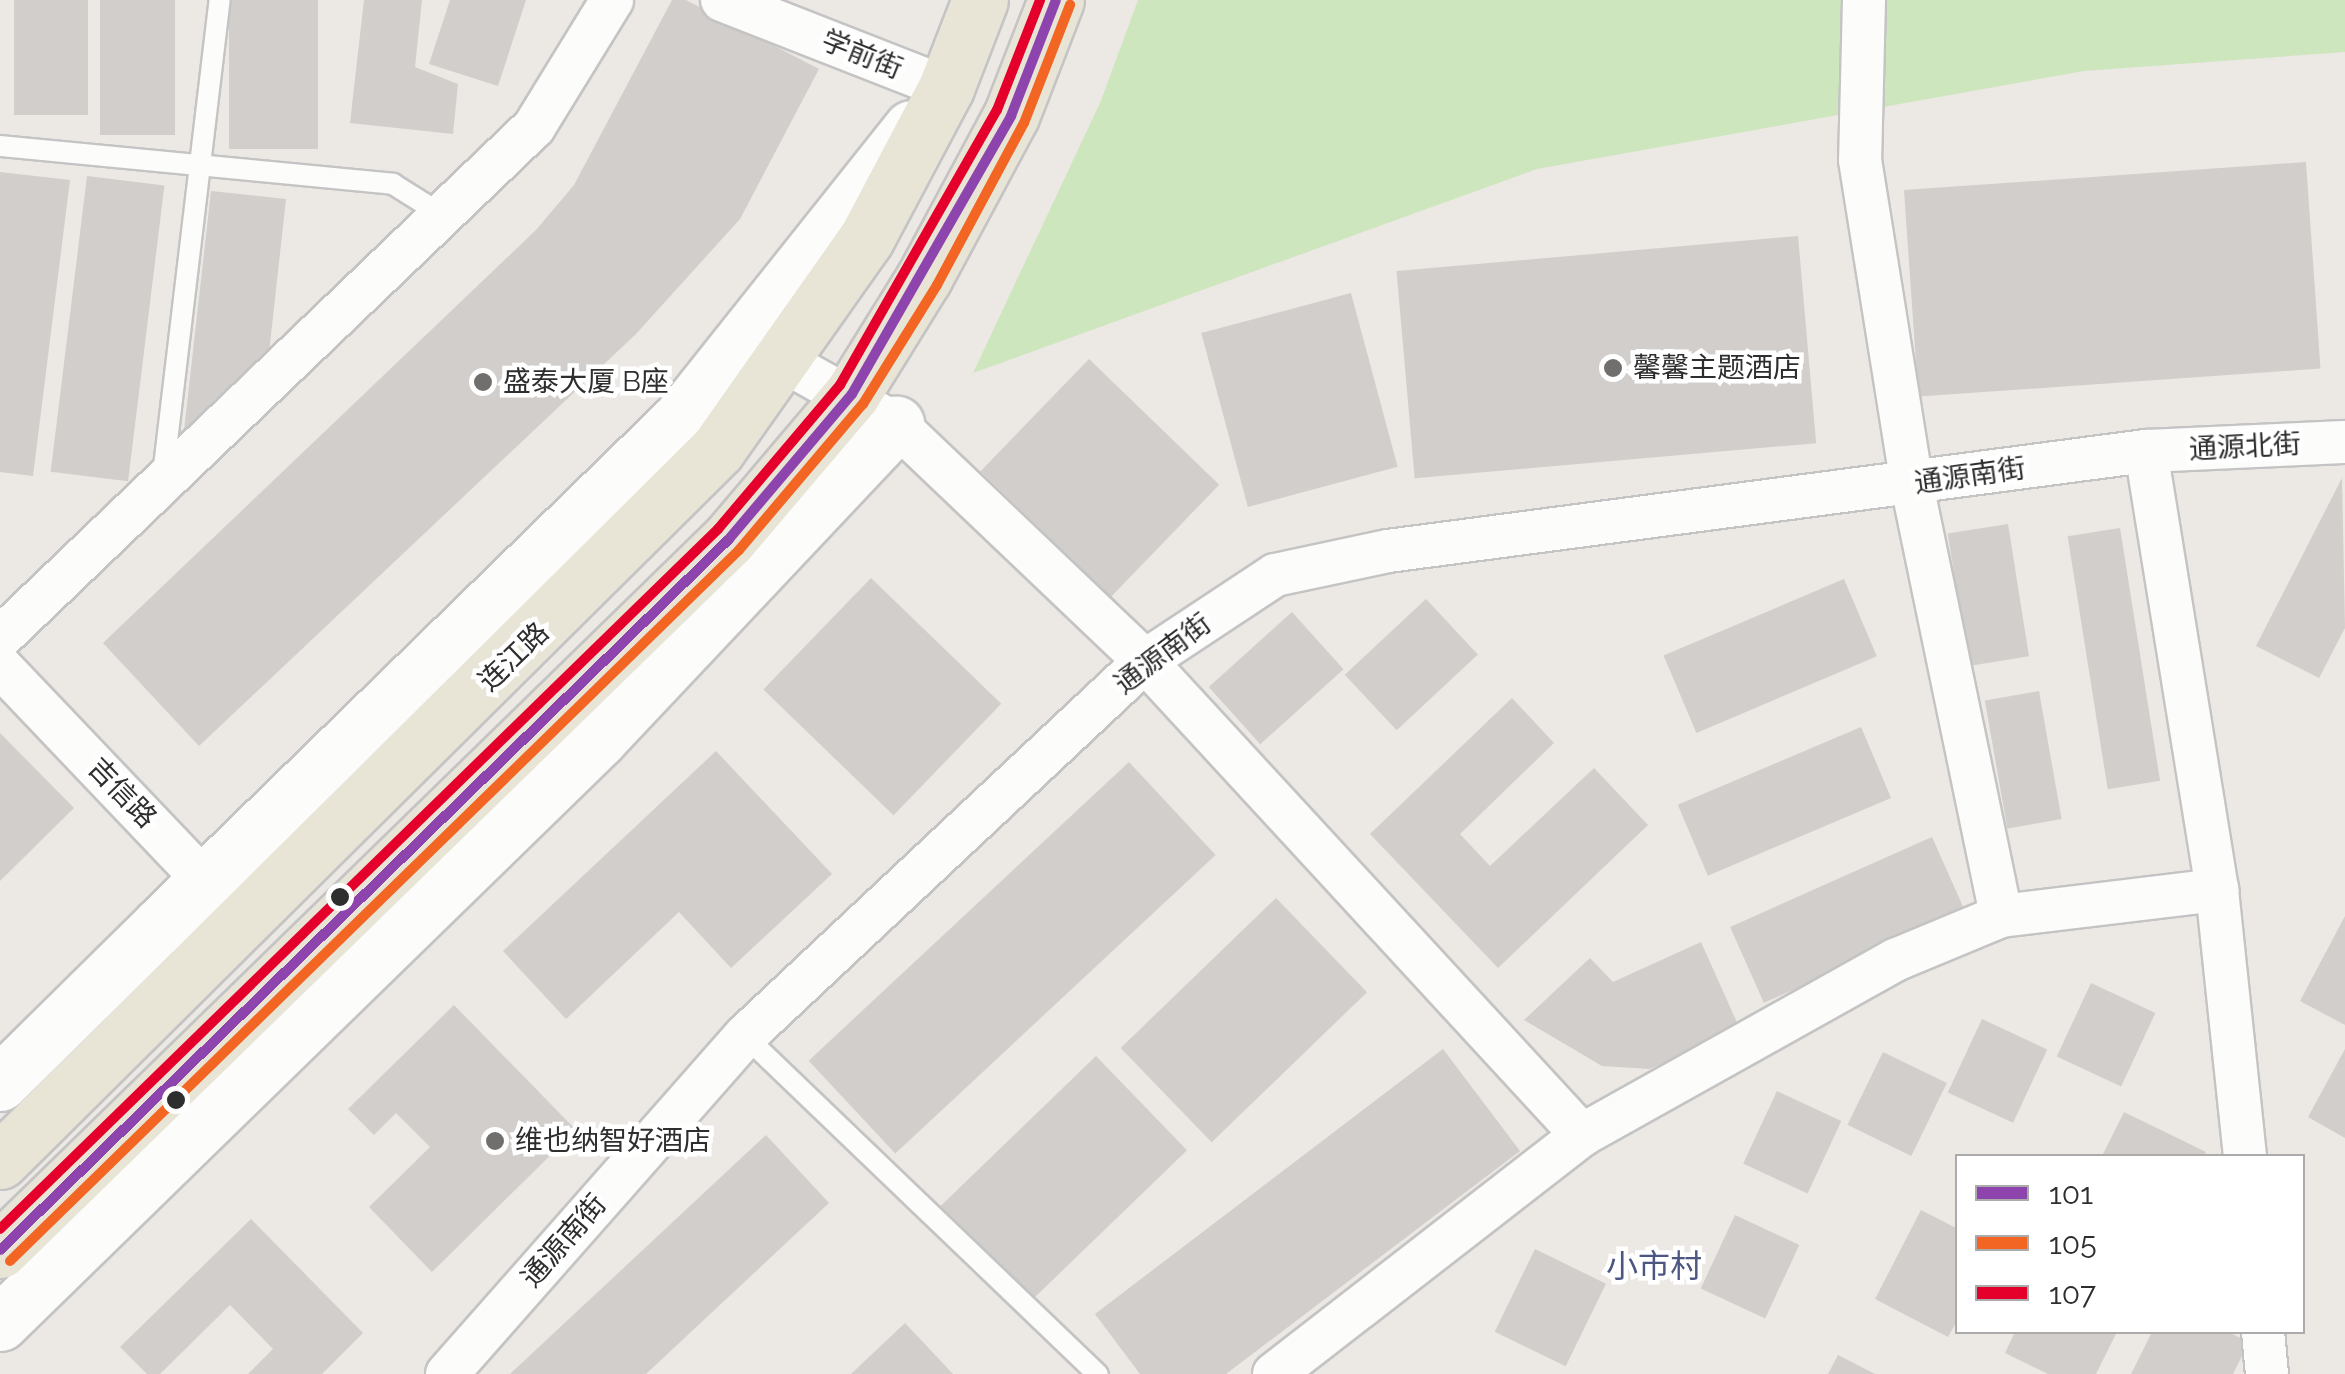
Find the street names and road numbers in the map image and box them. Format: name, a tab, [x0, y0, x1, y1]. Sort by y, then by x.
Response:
street label: 学前街	[817, 24, 907, 86]
street label: 通源北街	[2188, 427, 2302, 467]
street label: 通源南街	[1912, 452, 2028, 500]
street label: 通源南街	[1108, 607, 1218, 701]
street label: 连江路	[472, 616, 556, 698]
street label: 吉信路	[81, 751, 163, 835]
street label: 通源南街	[515, 1188, 613, 1294]

